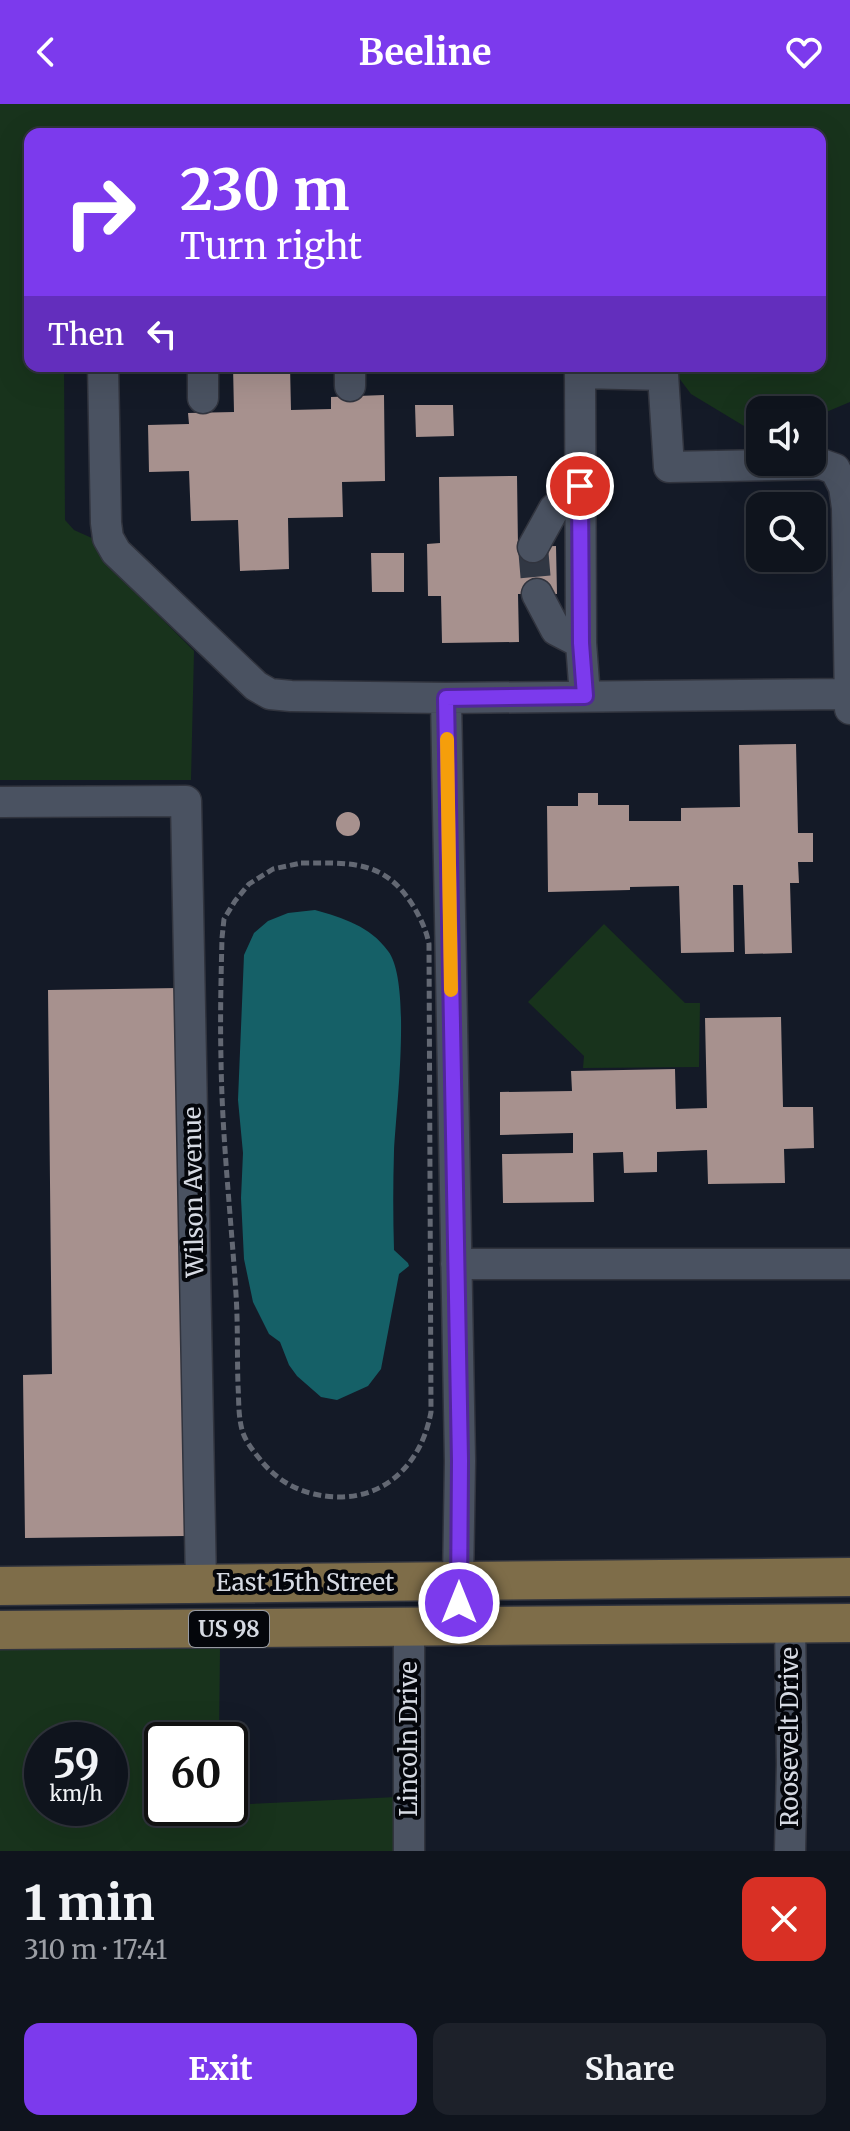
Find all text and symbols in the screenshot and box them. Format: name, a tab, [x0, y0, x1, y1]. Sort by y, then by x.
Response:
icon: back	[24, 30, 68, 74]
text: Beeline	[358, 30, 492, 75]
icon: heart	[782, 30, 826, 74]
text: 230 m	[180, 155, 350, 225]
icon: right	[48, 160, 152, 264]
text: Turn right	[180, 224, 362, 269]
icon: left	[140, 312, 184, 356]
text: Then	[48, 315, 124, 353]
map controls	[746, 396, 826, 572]
button: sound	[746, 396, 826, 476]
pin	[546, 452, 614, 520]
icon: arrive	[558, 464, 602, 508]
button: search	[746, 492, 826, 572]
street label: Wilson Avenue	[177, 1106, 211, 1279]
position arrow	[417, 1561, 501, 1645]
street label: East 15th Street	[216, 1567, 395, 1598]
road number: US 98	[189, 1611, 269, 1647]
street label: Roosevelt Drive	[774, 1647, 805, 1827]
street label: Lincoln Drive	[393, 1661, 424, 1817]
speed limit sign: 60	[144, 1722, 248, 1826]
text: 59	[53, 1739, 99, 1789]
text: km/h	[50, 1781, 102, 1806]
text: 1 min	[24, 1873, 155, 1933]
button: close	[742, 1877, 826, 1961]
text: 310 m · 17:41	[24, 1933, 167, 1966]
button: Exit	[24, 2023, 417, 2115]
button: Share	[433, 2023, 826, 2115]

